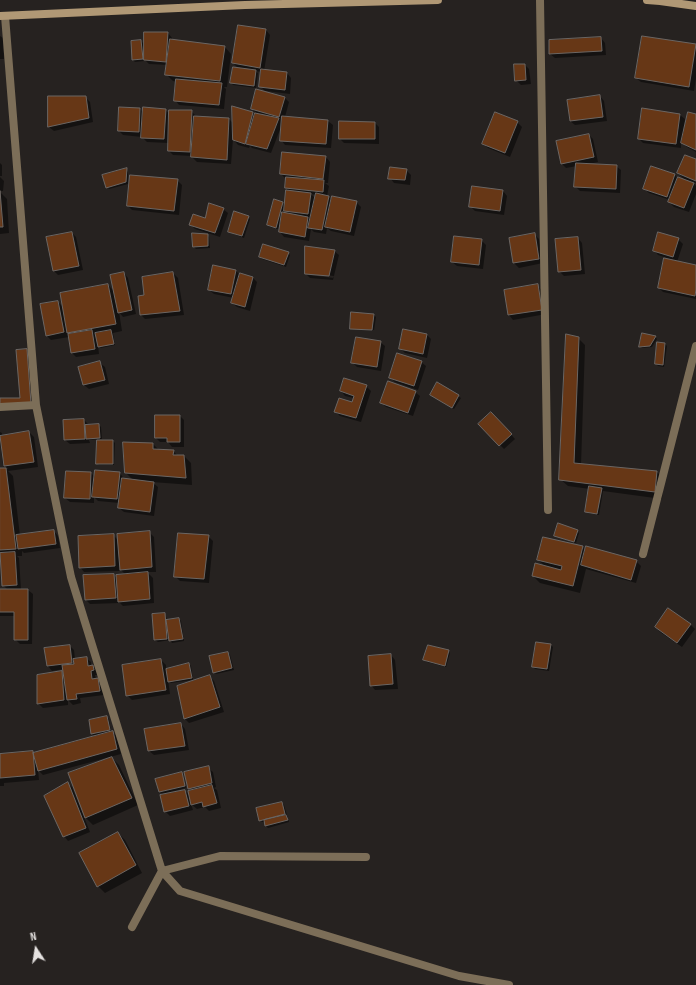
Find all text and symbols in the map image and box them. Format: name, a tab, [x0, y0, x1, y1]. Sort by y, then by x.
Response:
north arrow	[16, 929, 56, 969]
text: N	[29, 930, 38, 944]

